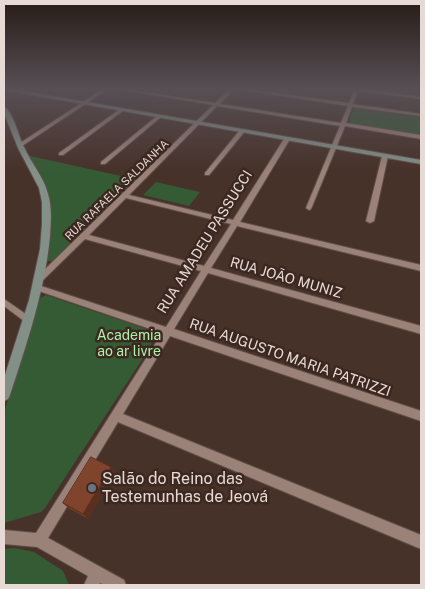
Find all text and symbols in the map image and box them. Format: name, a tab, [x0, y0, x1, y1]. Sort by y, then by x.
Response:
street label: RUA RAFAELA SALDANHA	[62, 137, 172, 243]
street label: RUA AMADEU PASSUCCI	[154, 167, 256, 317]
street label: RUA JOÃO MUNIZ	[228, 254, 344, 302]
street label: RUA AUGUSTO MARIA PATRIZZI	[187, 316, 393, 400]
park label: Academia ao ar livre	[97, 328, 161, 361]
place label: Salão do Reino das Testemunhas de Jeová	[102, 469, 268, 507]
marker: Salão do Reino das Testemunhas de Jeová	[86, 482, 98, 494]

